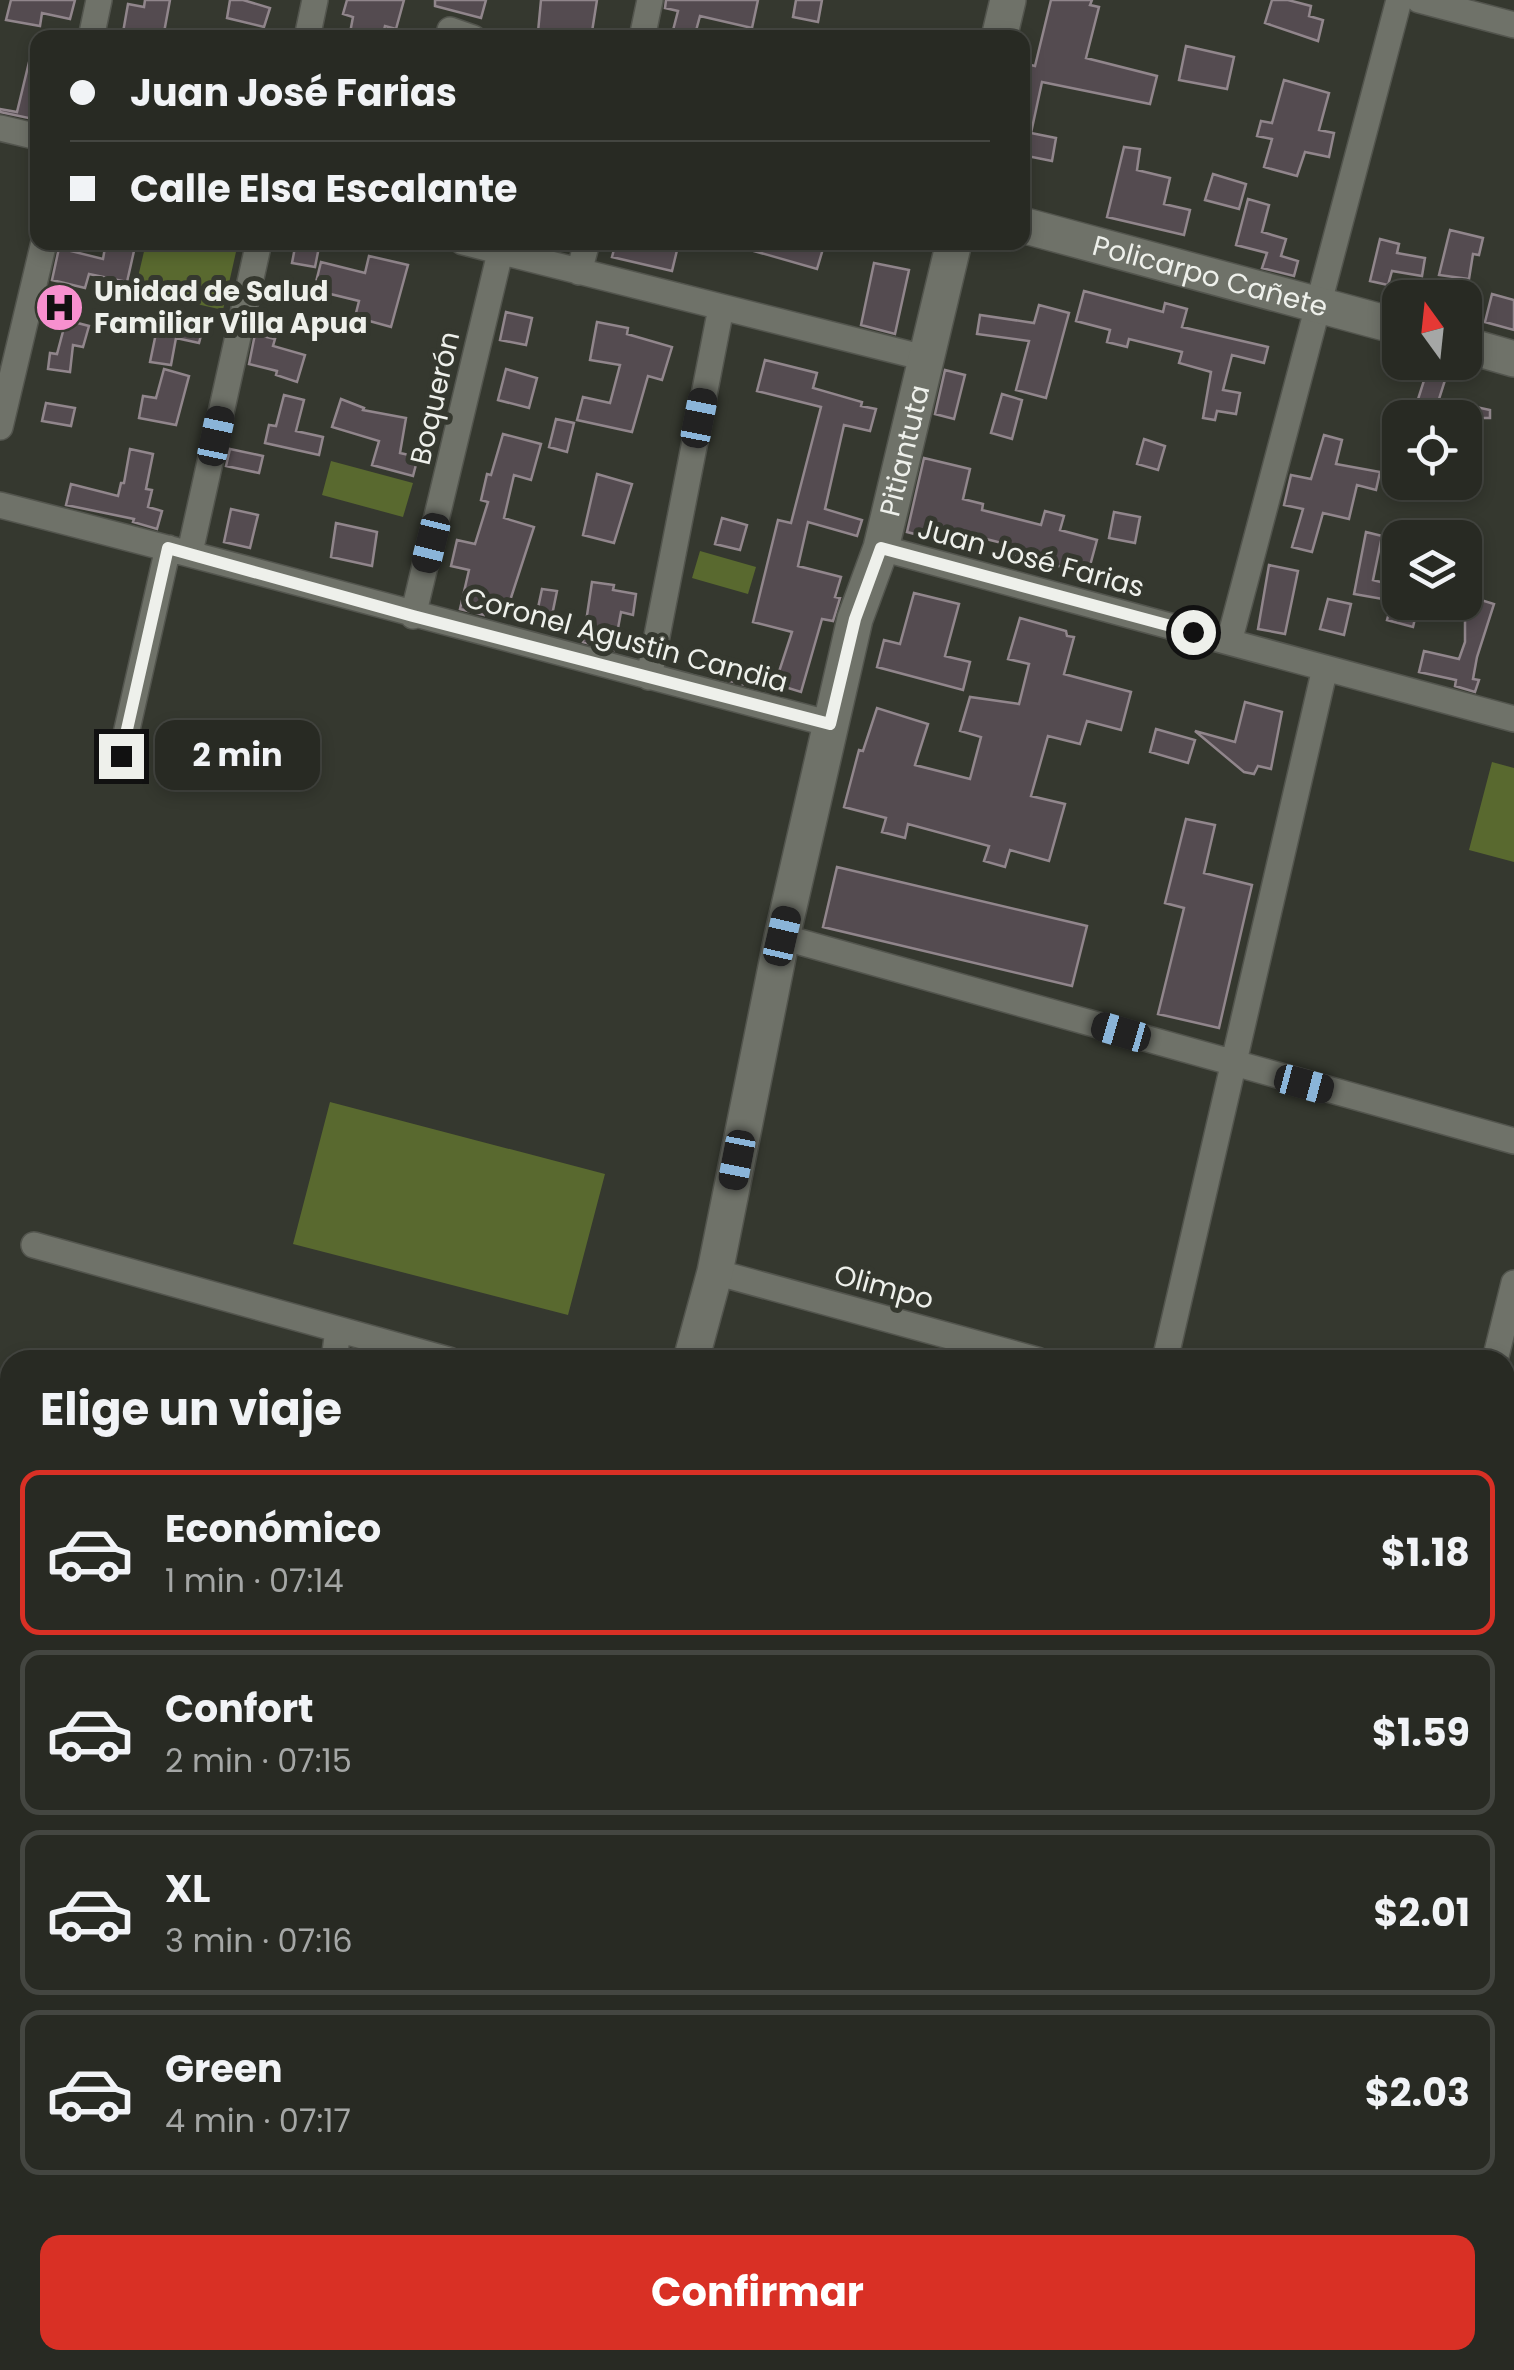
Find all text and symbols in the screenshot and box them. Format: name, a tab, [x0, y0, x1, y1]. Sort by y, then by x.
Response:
text: Juan José Farias	[130, 66, 457, 119]
text: Calle Elsa Escalante	[130, 162, 518, 215]
street label: Policarpo Cañete	[1088, 225, 1332, 326]
place label: Unidad de Salud Familiar Villa Apua	[94, 272, 367, 343]
north arrow	[1382, 280, 1482, 380]
map controls	[1382, 280, 1482, 620]
hospital icon: Unidad de Salud Familiar Villa Apua	[33, 281, 85, 333]
street label: Boquerón	[401, 328, 469, 468]
street label: Pitiantuta	[870, 381, 939, 520]
car	[679, 386, 719, 450]
button: locate	[1382, 400, 1482, 500]
car	[195, 404, 237, 468]
street label: Juan José Farias	[913, 509, 1149, 607]
car	[409, 510, 453, 576]
button: layers	[1382, 520, 1482, 620]
street label: Coronel Agustin Candia	[460, 578, 792, 702]
route start	[1171, 610, 1216, 655]
callout: 2 min	[156, 721, 321, 791]
text: 2 min	[193, 732, 282, 777]
route end	[99, 734, 144, 779]
car	[761, 903, 803, 969]
car	[1088, 1009, 1154, 1055]
car	[1271, 1062, 1337, 1106]
car	[717, 1128, 757, 1192]
street label: Olimpo	[830, 1255, 938, 1319]
text: Elige un viaje	[40, 1378, 342, 1441]
text: Económico	[165, 1502, 381, 1555]
icon: car	[45, 1508, 135, 1598]
text: $1.18	[1381, 1526, 1470, 1579]
text: 1 min · 07:14	[165, 1558, 344, 1603]
text: Confort	[165, 1682, 313, 1735]
icon: car	[45, 1688, 135, 1778]
text: $1.59	[1372, 1706, 1470, 1759]
text: 2 min · 07:15	[165, 1738, 352, 1783]
text: XL	[165, 1862, 210, 1915]
icon: car	[45, 1868, 135, 1958]
text: $2.01	[1374, 1886, 1470, 1939]
text: 3 min · 07:16	[165, 1918, 353, 1963]
text: Green	[165, 2042, 283, 2095]
icon: car	[45, 2048, 135, 2138]
text: $2.03	[1365, 2066, 1470, 2119]
text: 4 min · 07:17	[165, 2098, 351, 2143]
button: Confirmar	[40, 2235, 1475, 2350]

